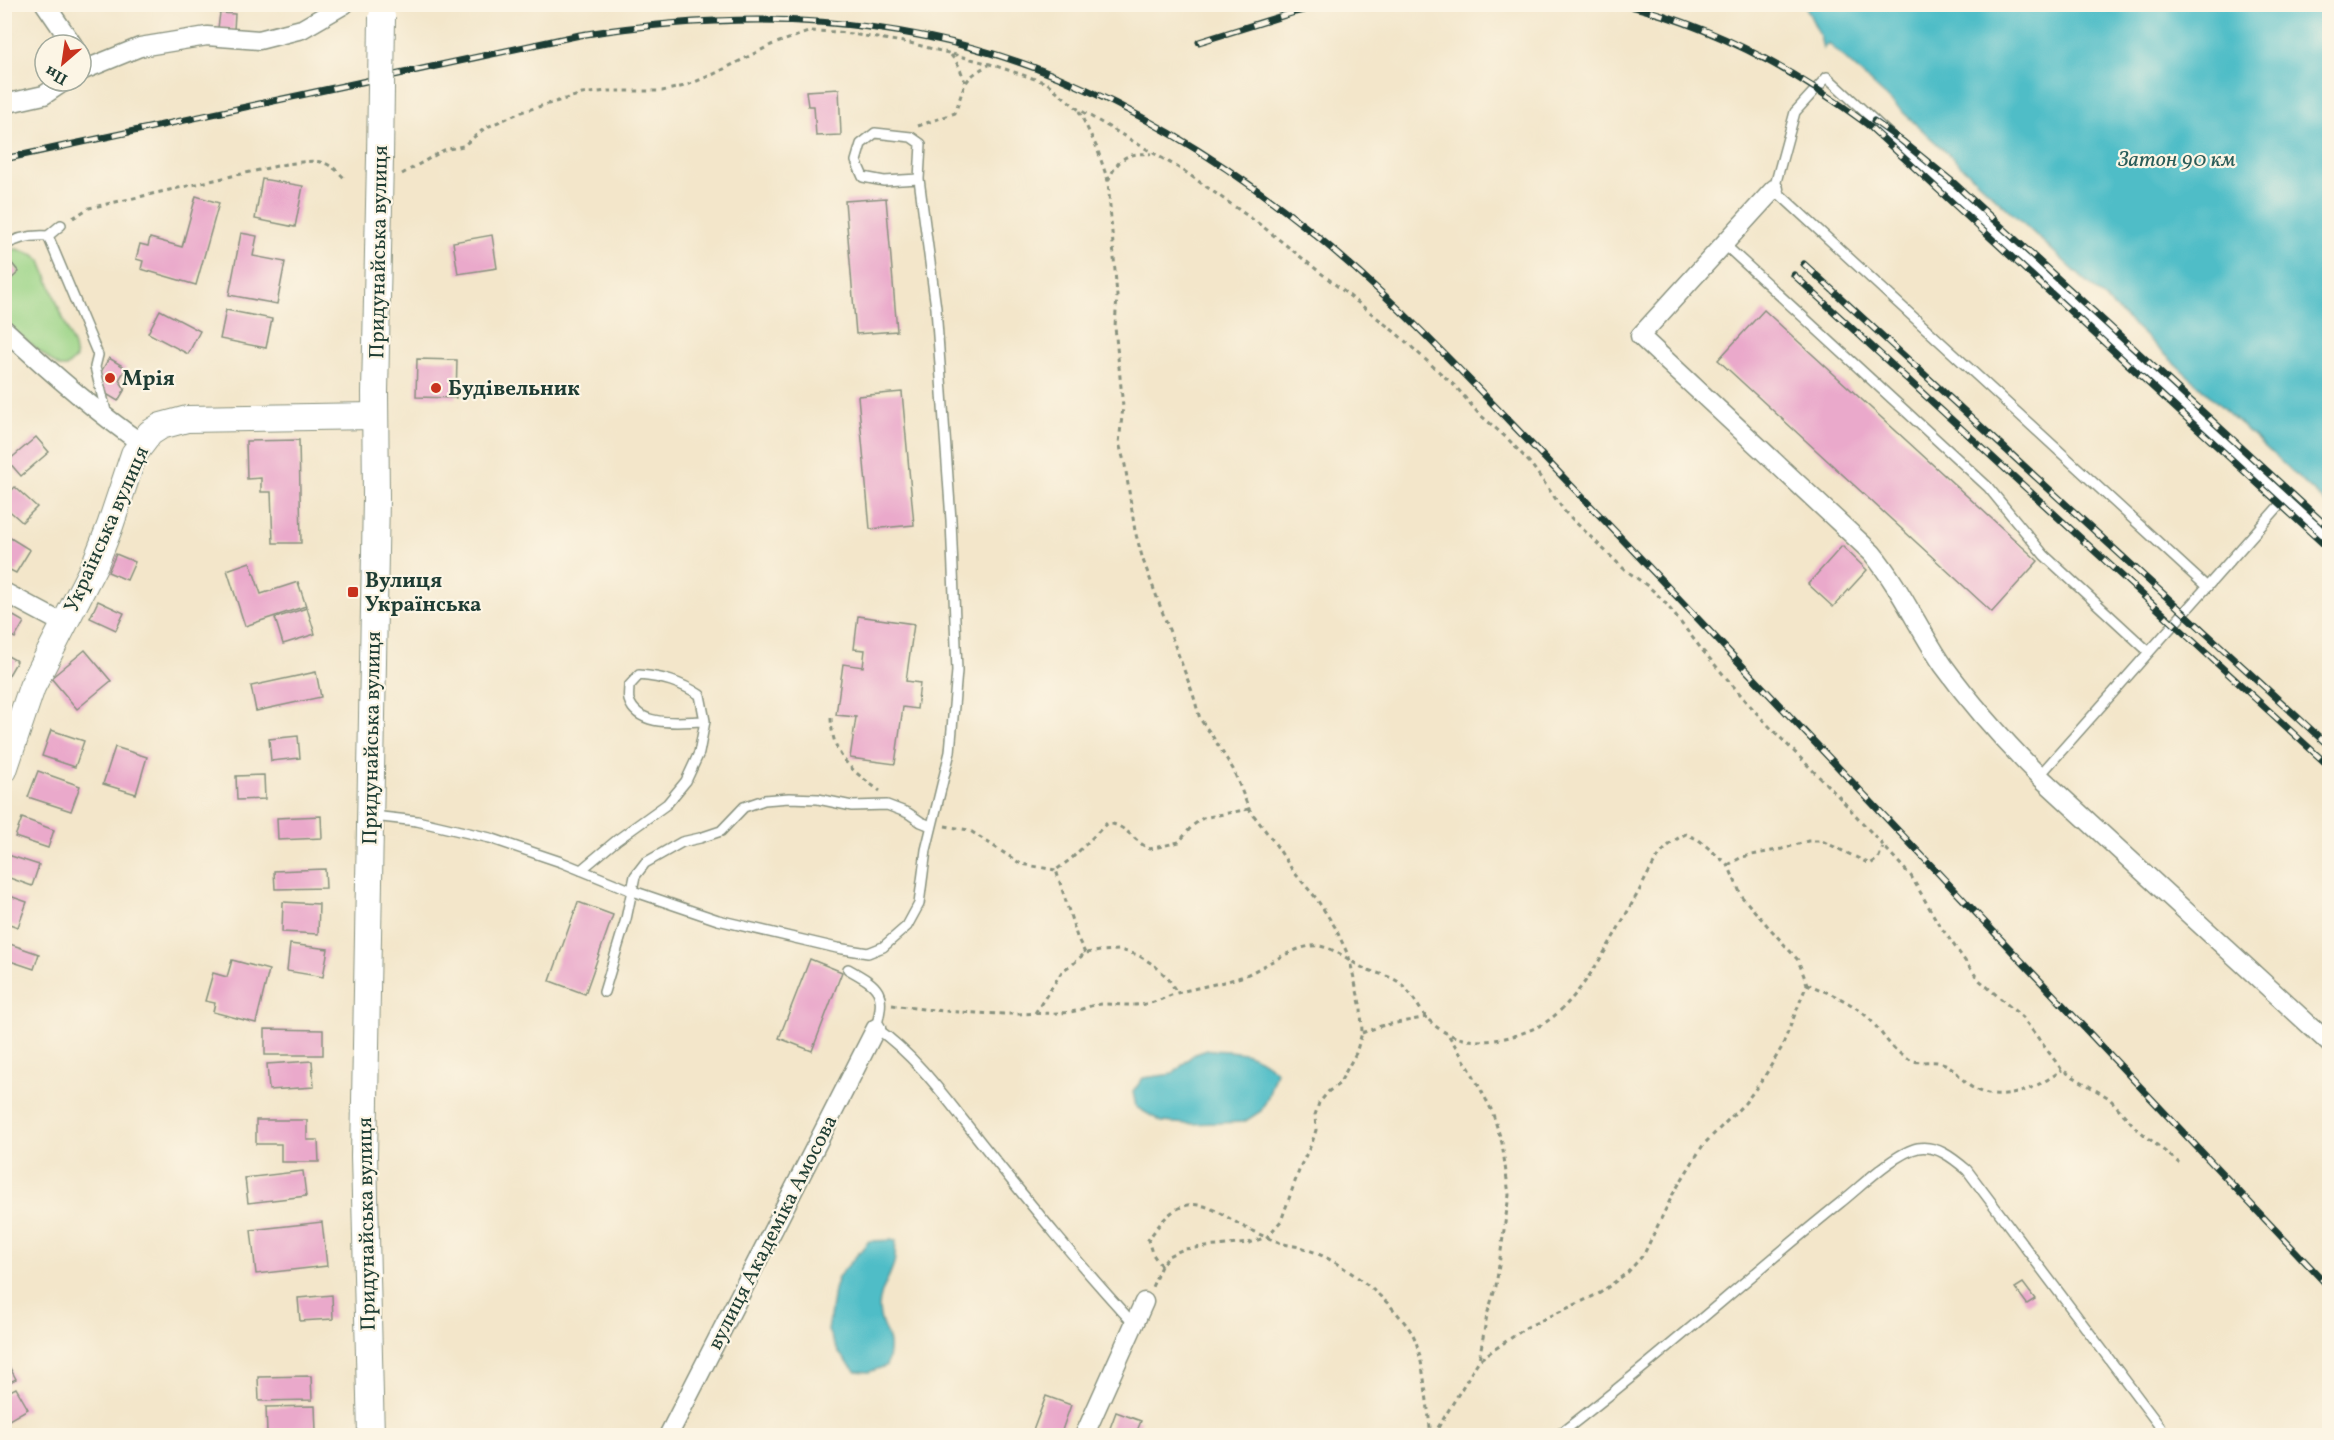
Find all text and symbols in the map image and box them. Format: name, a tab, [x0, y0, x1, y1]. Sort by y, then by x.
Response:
north arrow	[33, 33, 93, 93]
text: Пн	[41, 59, 72, 90]
street label: Придунайська вулиця	[363, 145, 396, 359]
water label: Затон 90 км	[2117, 145, 2236, 176]
place label: Мрія	[122, 365, 175, 394]
marker: Мрія	[103, 371, 117, 385]
place label: Будівельник	[448, 375, 580, 404]
marker: Будівельник	[429, 381, 443, 395]
street label: Українська вулиця	[58, 442, 157, 617]
place label: Вулиця Українська	[365, 567, 482, 620]
marker: Вулиця Українська	[346, 585, 360, 599]
street label: Придунайська вулиця	[356, 631, 389, 845]
street label: вулиця Академіка Амосова	[701, 1110, 845, 1355]
street label: Придунайська вулиця	[351, 1117, 384, 1331]

